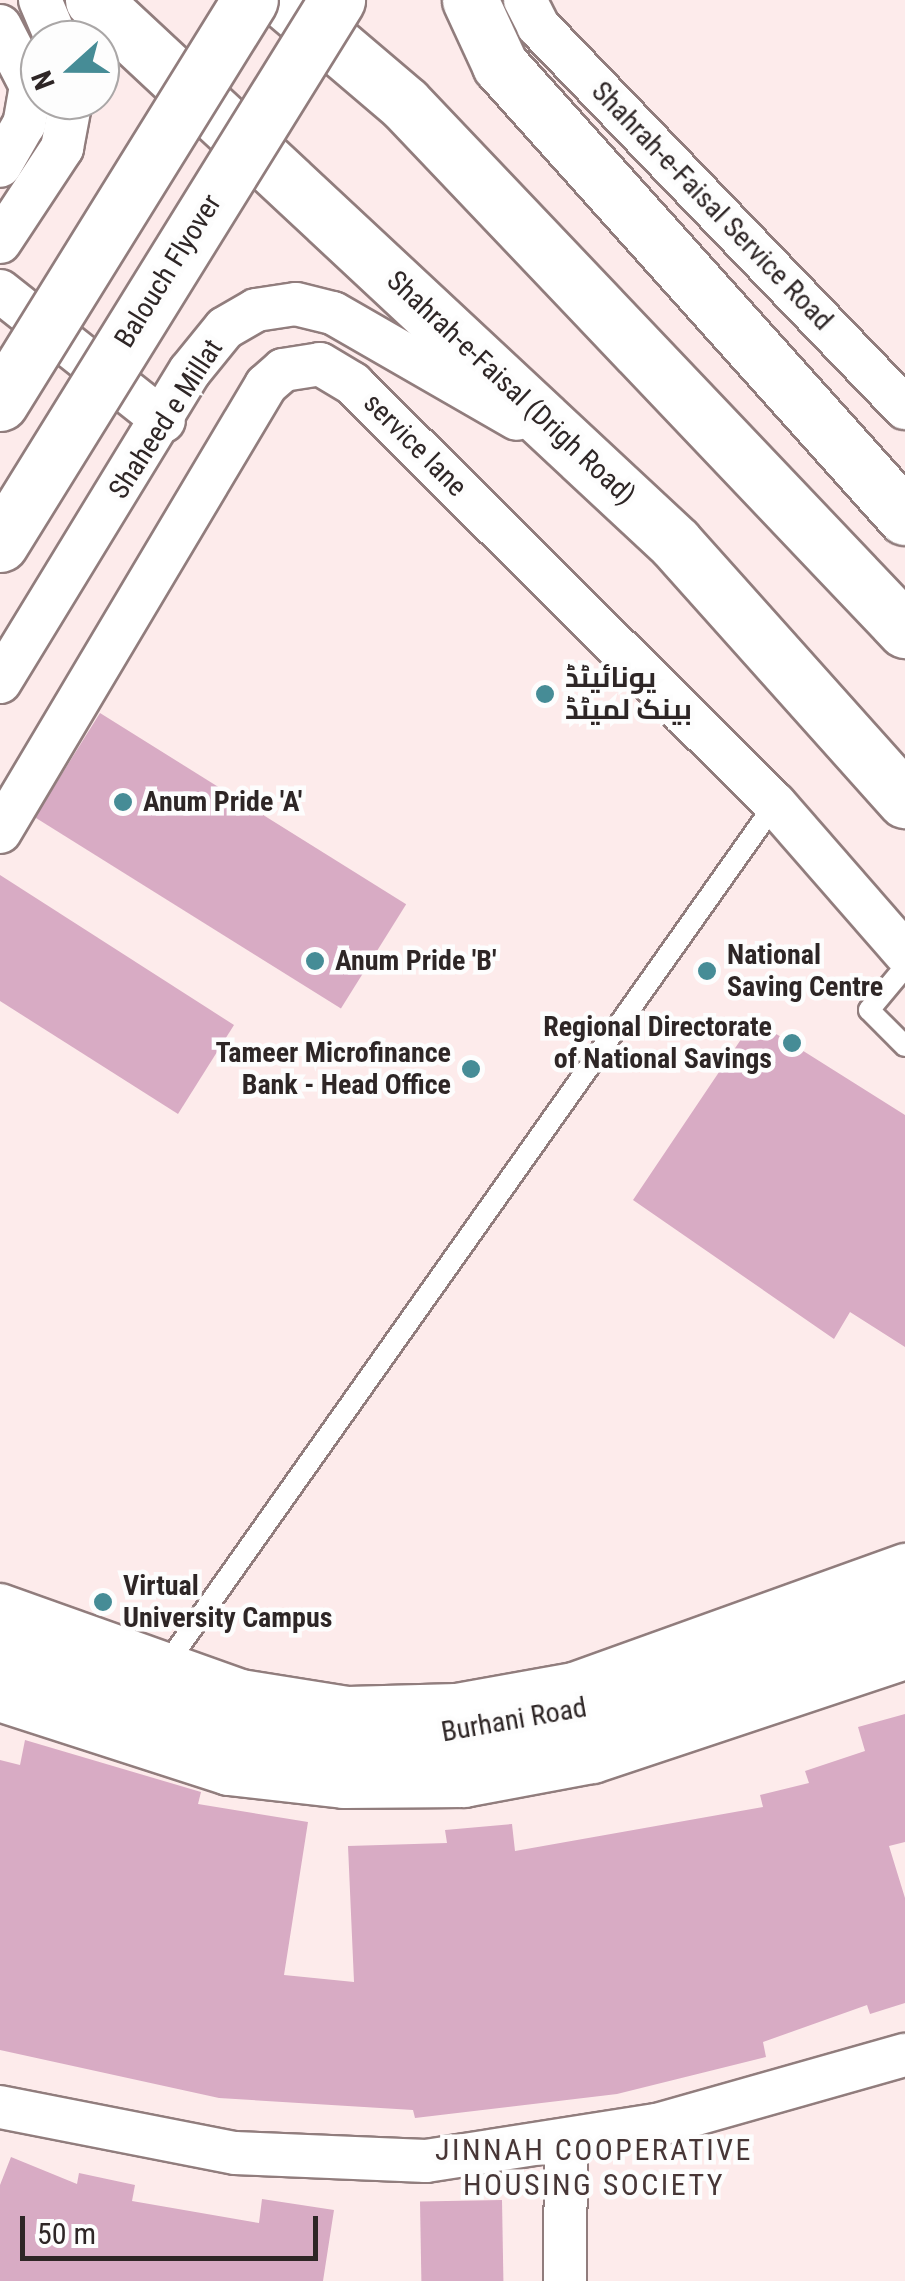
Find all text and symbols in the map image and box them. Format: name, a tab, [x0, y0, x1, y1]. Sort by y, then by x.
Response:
north arrow	[20, 20, 120, 120]
text: N	[25, 66, 62, 94]
street label: Shahrah-e-Faisal Service Road	[584, 75, 840, 337]
street label: Balouch Flyover	[108, 188, 228, 354]
street label: Shahrah-e-Faisal (Drigh Road)	[380, 264, 642, 512]
street label: Shaheed e Millat	[102, 333, 230, 505]
street label: service lane	[356, 386, 474, 504]
place label: یونائیٹڈ بینک لمیٹڈ	[565, 661, 692, 727]
marker: یونائیٹڈ بینک لمیٹڈ	[534, 683, 556, 705]
place label: Anum Pride 'A'	[143, 785, 302, 819]
marker: Anum Pride 'A'	[112, 791, 134, 813]
place label: National Saving Centre	[727, 938, 883, 1004]
place label: Anum Pride 'B'	[335, 944, 497, 978]
marker: Anum Pride 'B'	[304, 950, 326, 972]
marker: National Saving Centre	[696, 960, 718, 982]
place label: Regional Directorate of National Savings	[543, 1010, 772, 1076]
marker: Regional Directorate of National Savings	[781, 1032, 803, 1054]
place label: Tameer Microfinance Bank - Head Office	[215, 1036, 451, 1102]
marker: Tameer Microfinance Bank - Head Office	[460, 1058, 482, 1080]
place label: Virtual University Campus	[123, 1569, 332, 1635]
marker: Virtual University Campus	[92, 1591, 114, 1613]
street label: Burhani Road	[439, 1691, 589, 1749]
district label: JINNAH COOPERATIVE HOUSING SOCIETY	[435, 2132, 753, 2202]
scale bar	[25, 2196, 322, 2258]
text: 50 m	[37, 2216, 96, 2251]

